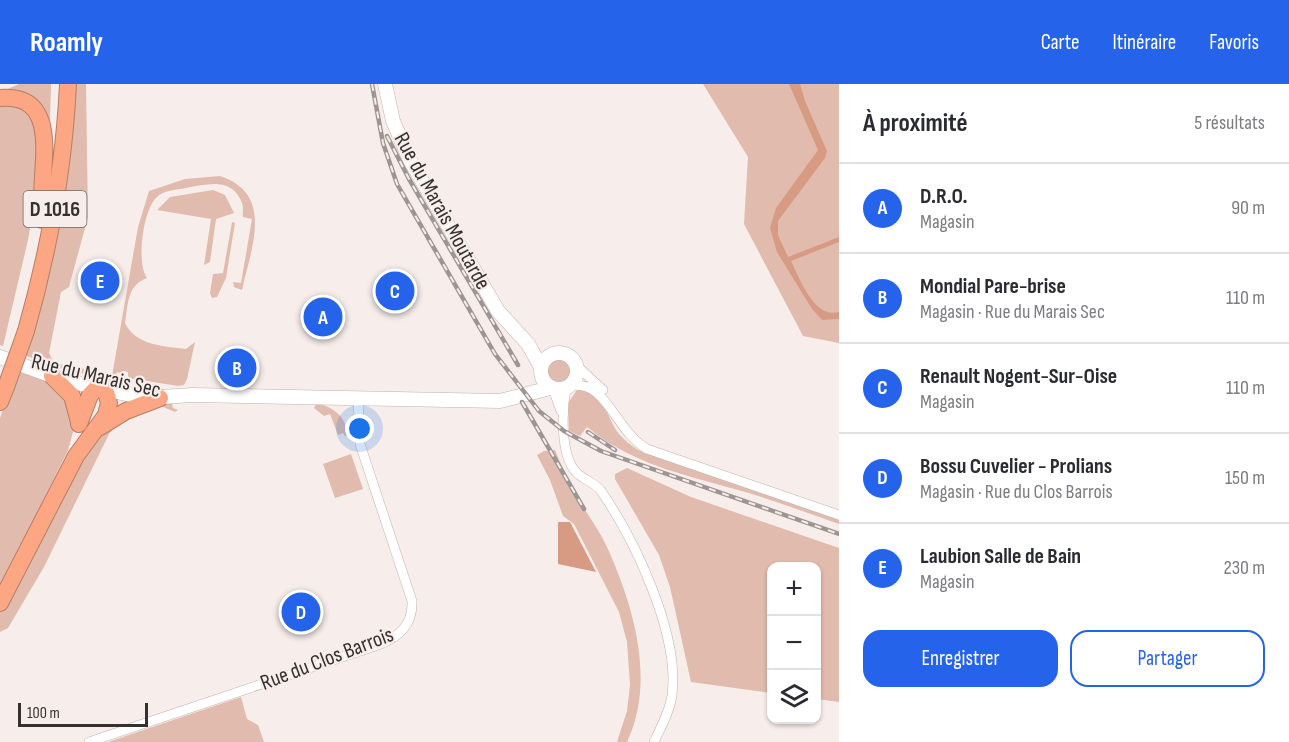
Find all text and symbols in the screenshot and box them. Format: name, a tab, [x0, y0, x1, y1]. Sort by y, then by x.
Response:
text: Roamly	[30, 26, 103, 59]
text: Carte	[1041, 30, 1080, 55]
text: Itinéraire	[1113, 30, 1176, 55]
text: Favoris	[1209, 30, 1259, 55]
text: À proximité	[863, 108, 968, 139]
text: 5 résultats	[1194, 111, 1265, 135]
street label: Rue du Marais Moutarde	[388, 128, 496, 294]
text: D.R.O.	[920, 183, 967, 210]
road number: D 1016	[23, 191, 86, 227]
text: A	[878, 196, 887, 220]
text: 90 m	[1231, 196, 1265, 220]
text: Magasin	[920, 210, 974, 234]
pin: E	[80, 258, 120, 304]
pin: C	[376, 268, 414, 314]
text: Mondial Pare-brise	[920, 273, 1066, 300]
text: B	[878, 286, 887, 310]
text: 110 m	[1226, 286, 1265, 310]
pin: A	[304, 294, 342, 340]
text: Magasin · Rue du Marais Sec	[920, 300, 1105, 324]
pin: B	[218, 346, 256, 390]
street label: Rue du Marais Sec	[29, 348, 163, 404]
text: Renault Nogent-Sur-Oise	[920, 363, 1117, 390]
text: C	[877, 376, 888, 400]
text: 110 m	[1226, 376, 1265, 400]
text: Magasin	[920, 390, 974, 414]
your location	[345, 414, 374, 443]
text: Bossu Cuvelier - Prolians	[920, 453, 1112, 480]
text: D	[877, 466, 888, 490]
text: 150 m	[1225, 466, 1265, 490]
text: Magasin · Rue du Clos Barrois	[920, 480, 1113, 504]
text: Laubion Salle de Bain	[920, 543, 1081, 570]
text: E	[878, 556, 887, 580]
text: 230 m	[1223, 556, 1265, 580]
map controls	[767, 562, 821, 724]
button: +	[767, 562, 821, 616]
text: Magasin	[920, 570, 974, 594]
pin: D	[282, 590, 320, 634]
button: −	[767, 616, 821, 670]
street label: Rue du Clos Barrois	[257, 621, 398, 697]
button: Enregistrer	[863, 630, 1058, 687]
button: Partager	[1070, 630, 1265, 687]
button: layers	[767, 670, 821, 724]
scale bar	[18, 700, 148, 728]
text: 100 m	[27, 704, 60, 723]

